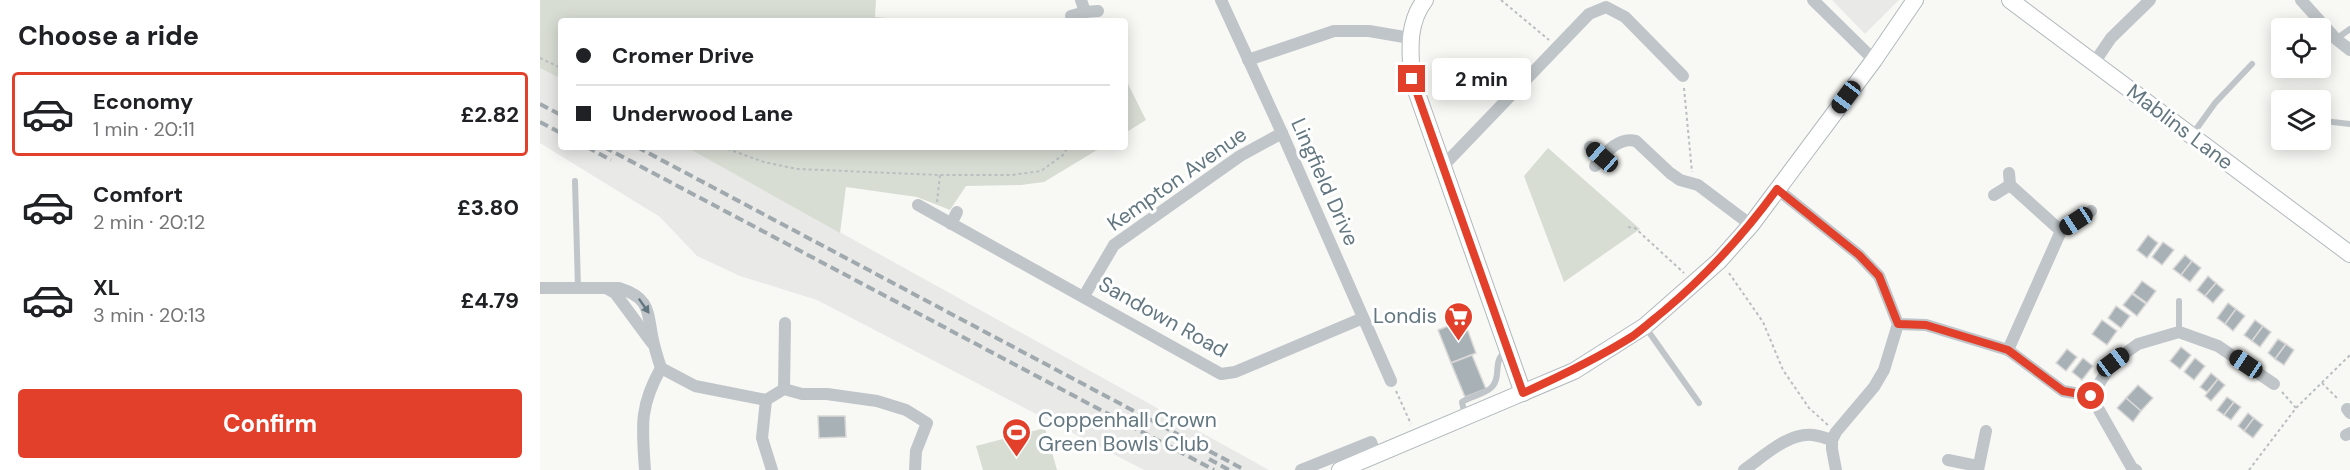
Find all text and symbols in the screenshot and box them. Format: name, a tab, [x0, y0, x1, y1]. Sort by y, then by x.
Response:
text: Choose a ride	[18, 18, 199, 53]
map controls	[2271, 18, 2331, 150]
button: locate	[2271, 18, 2331, 78]
text: Cromer Drive	[612, 41, 754, 70]
callout: 2 min	[1433, 58, 1532, 100]
route end	[1398, 65, 1425, 92]
text: 2 min	[1455, 66, 1508, 92]
car	[1828, 77, 1864, 117]
street label: Mablins Lane	[2121, 78, 2239, 176]
icon: car	[21, 87, 75, 141]
text: Economy	[93, 87, 193, 116]
button: layers	[2271, 90, 2331, 150]
text: Underwood Lane	[612, 99, 793, 128]
text: £2.82	[461, 100, 519, 129]
street label: Lingfield Drive	[1284, 114, 1366, 250]
text: 1 min · 20:11	[93, 116, 195, 142]
street label: Kempton Avenue	[1102, 120, 1252, 238]
car	[1583, 138, 1621, 176]
icon: car	[21, 180, 75, 234]
text: Comfort	[93, 180, 183, 209]
text: £3.80	[457, 193, 519, 222]
car	[2056, 204, 2096, 238]
text: 2 min · 20:12	[93, 209, 205, 235]
street label: Sandown Road	[1093, 270, 1233, 364]
icon: car	[21, 273, 75, 327]
text: XL	[93, 273, 120, 302]
text: £4.79	[460, 286, 519, 315]
one-way arrow	[638, 297, 650, 313]
supermarket icon: Londis	[1442, 300, 1474, 342]
text: 3 min · 20:13	[93, 302, 206, 328]
place label: Londis	[1373, 302, 1437, 330]
car	[2093, 344, 2133, 380]
car	[2226, 346, 2266, 382]
route start	[2077, 382, 2104, 409]
button: Confirm	[18, 389, 522, 458]
place label: Coppenhall Crown Green Bowls Club	[1038, 406, 1217, 458]
sports icon: Coppenhall Crown Green Bowls Club	[1001, 416, 1033, 458]

